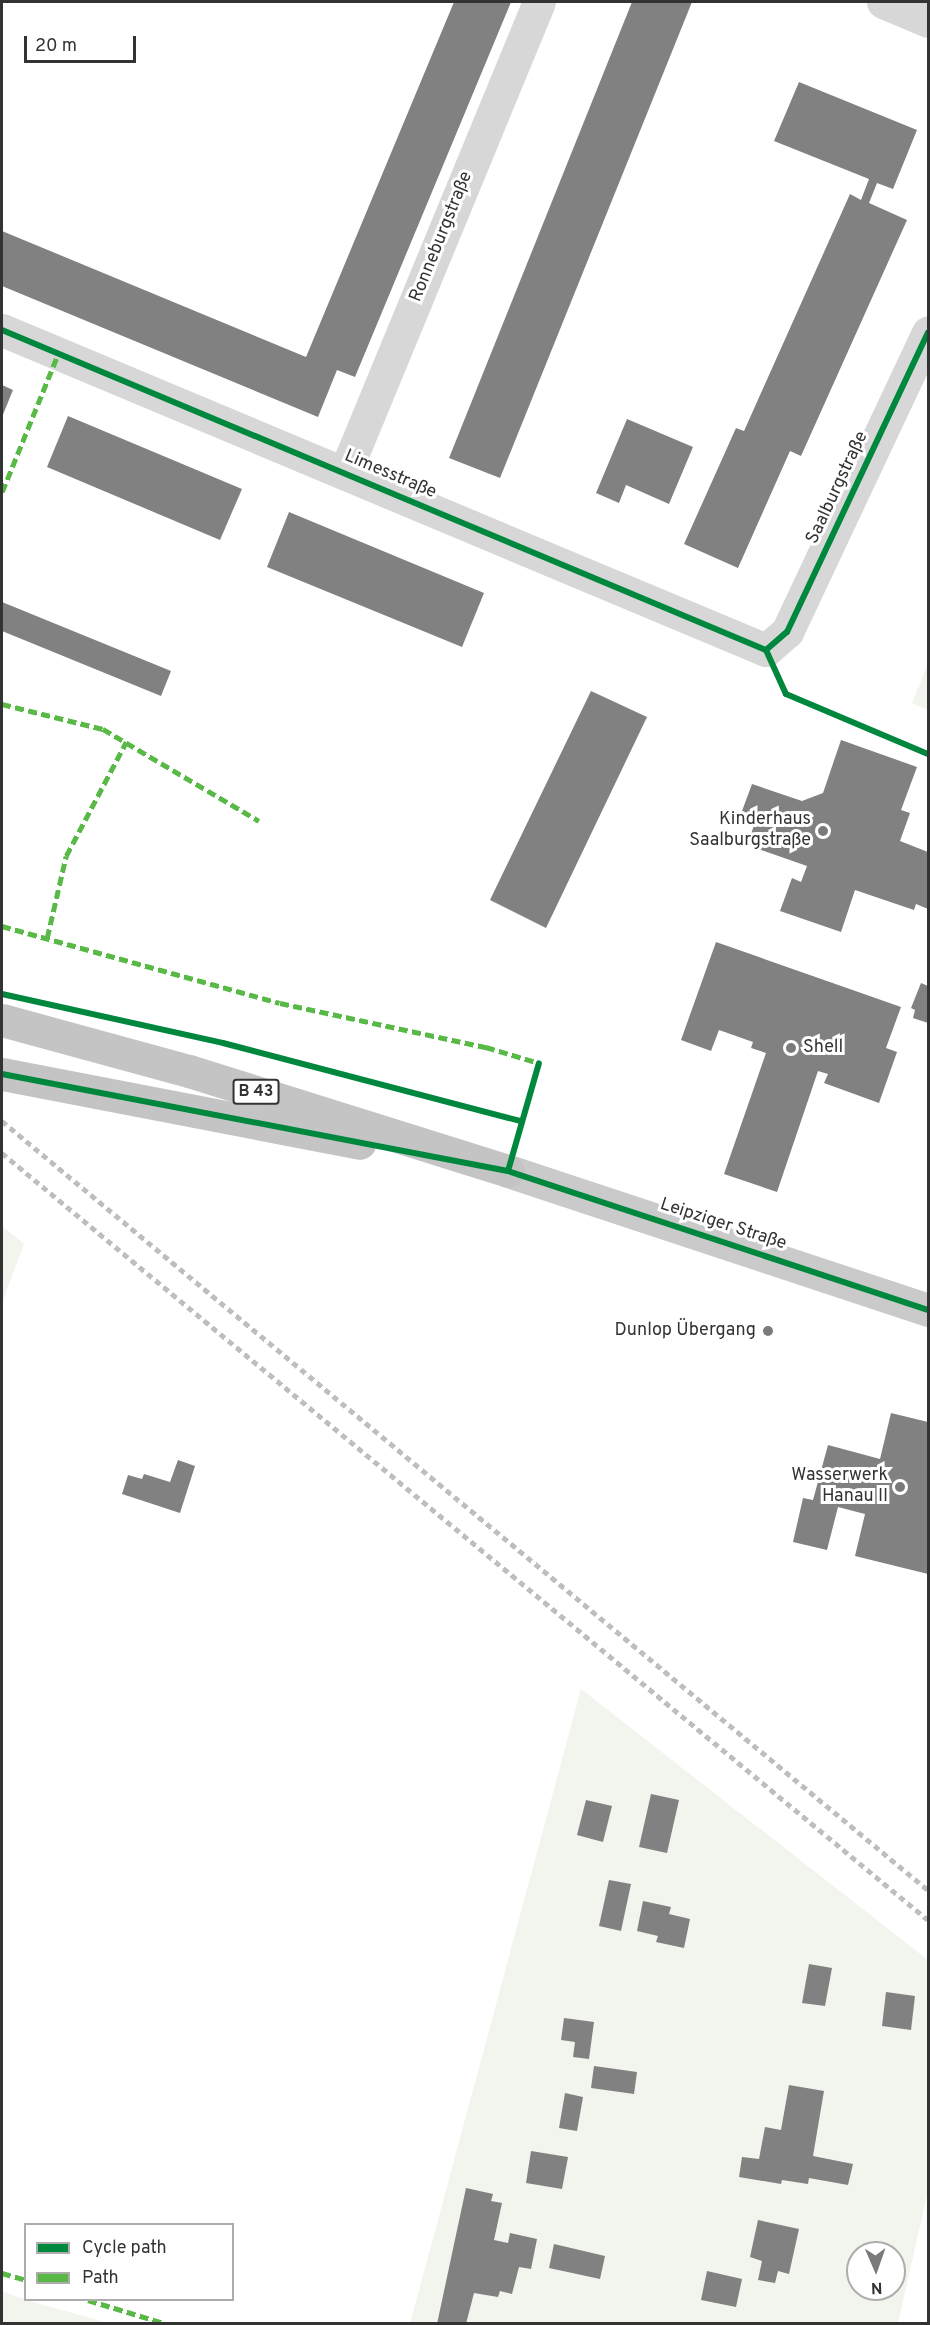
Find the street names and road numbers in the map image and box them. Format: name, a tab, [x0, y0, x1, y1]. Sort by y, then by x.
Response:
street label: Ronneburgstraße	[406, 168, 478, 306]
street label: Saalburgstraße	[803, 428, 873, 548]
street label: Limesstraße	[341, 446, 439, 504]
road number: B 43	[232, 1079, 280, 1105]
street label: Leipziger Straße	[657, 1194, 789, 1256]

